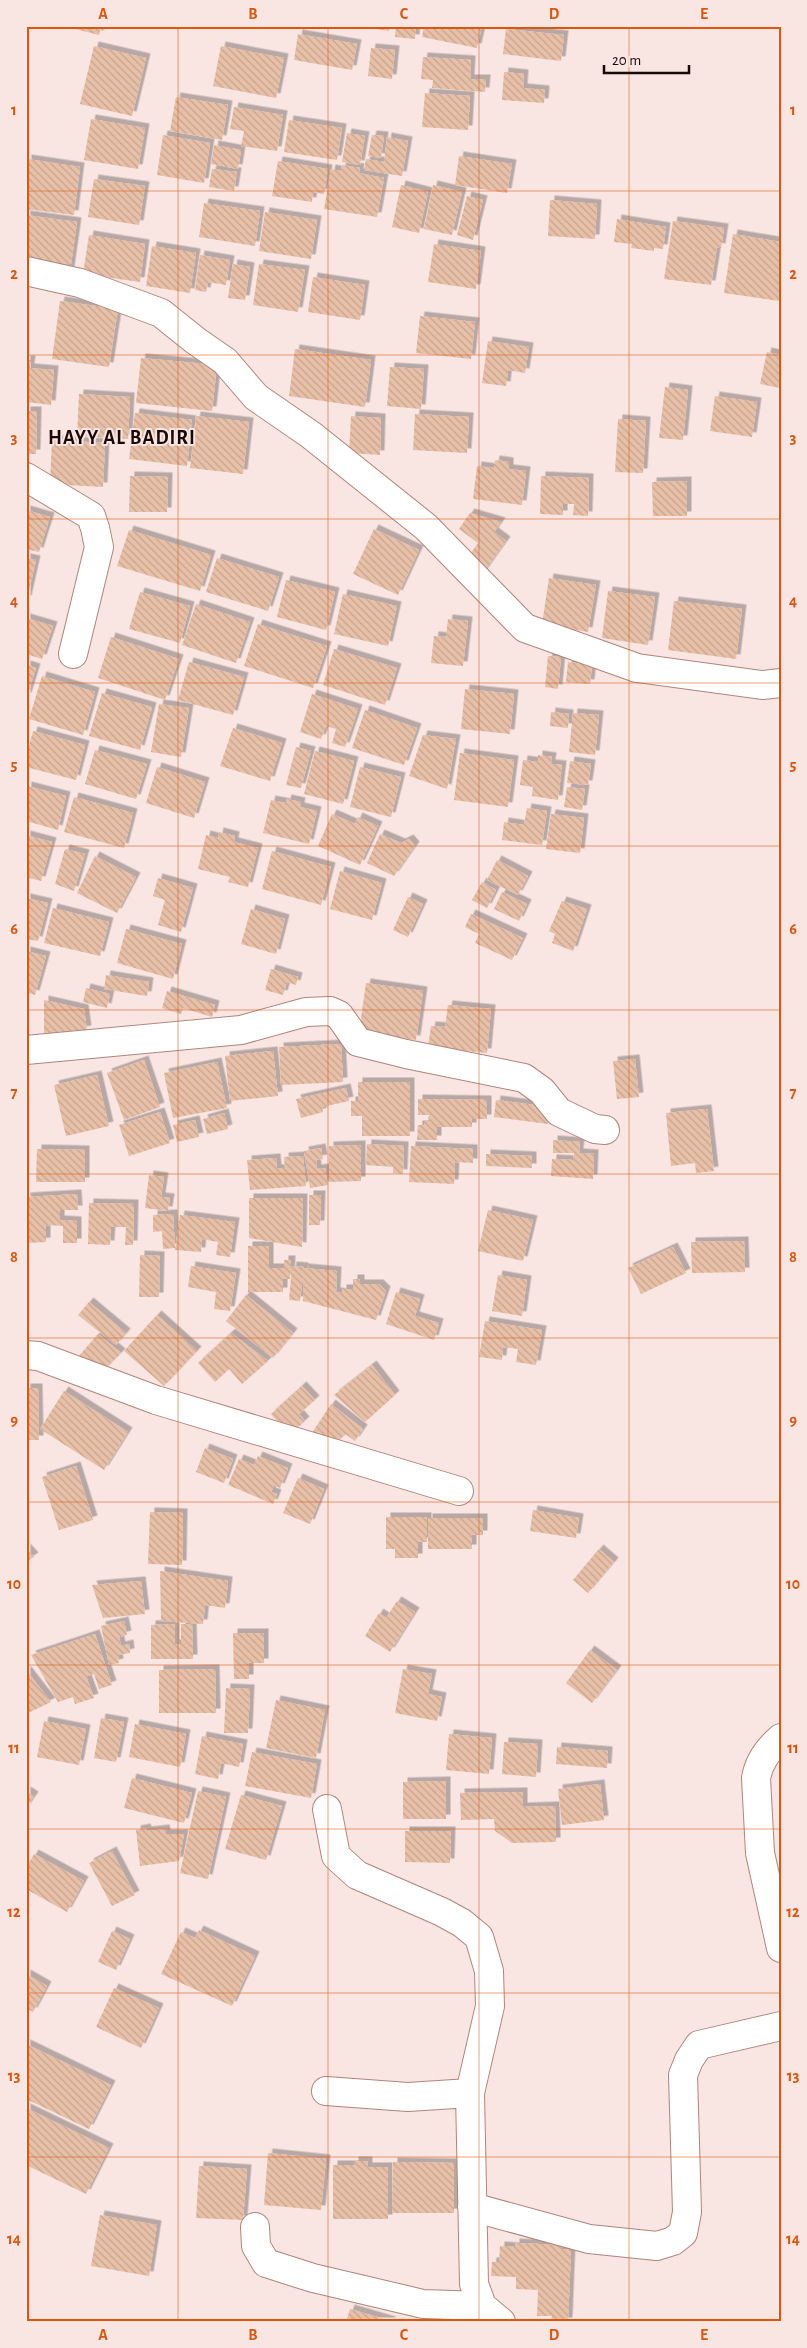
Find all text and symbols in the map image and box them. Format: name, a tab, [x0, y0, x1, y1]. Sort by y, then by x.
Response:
text: A	[98, 6, 108, 22]
text: B	[248, 6, 258, 22]
text: C	[400, 6, 409, 22]
text: D	[549, 6, 560, 22]
text: E	[700, 6, 708, 22]
scale bar	[604, 42, 690, 74]
text: 20 m	[612, 53, 641, 68]
text: 1	[11, 102, 17, 118]
text: 1	[790, 102, 796, 118]
text: 2	[10, 266, 18, 282]
text: 2	[789, 266, 797, 282]
district label: HAYY AL BADIRI	[48, 428, 196, 448]
text: 3	[11, 430, 18, 446]
text: 3	[790, 430, 797, 446]
text: 4	[10, 593, 18, 609]
text: 4	[789, 593, 797, 609]
text: 5	[11, 757, 18, 773]
text: 5	[790, 757, 797, 773]
text: 6	[10, 921, 18, 937]
text: 6	[789, 921, 797, 937]
text: 7	[11, 1085, 18, 1101]
text: 7	[790, 1085, 797, 1101]
text: 8	[10, 1249, 18, 1265]
text: 8	[789, 1249, 797, 1265]
text: 9	[10, 1412, 18, 1428]
text: 9	[789, 1412, 797, 1428]
text: 10	[7, 1576, 21, 1592]
text: 10	[786, 1576, 800, 1592]
text: 11	[8, 1740, 20, 1756]
text: 11	[787, 1740, 799, 1756]
text: 12	[7, 1904, 21, 1920]
text: 12	[786, 1904, 800, 1920]
text: 13	[8, 2068, 20, 2084]
text: 13	[787, 2068, 799, 2084]
text: 14	[7, 2231, 21, 2247]
text: 14	[786, 2231, 800, 2247]
text: A	[98, 2327, 108, 2343]
text: B	[248, 2327, 258, 2343]
text: C	[400, 2327, 409, 2343]
text: D	[549, 2327, 560, 2343]
text: E	[700, 2327, 708, 2343]

